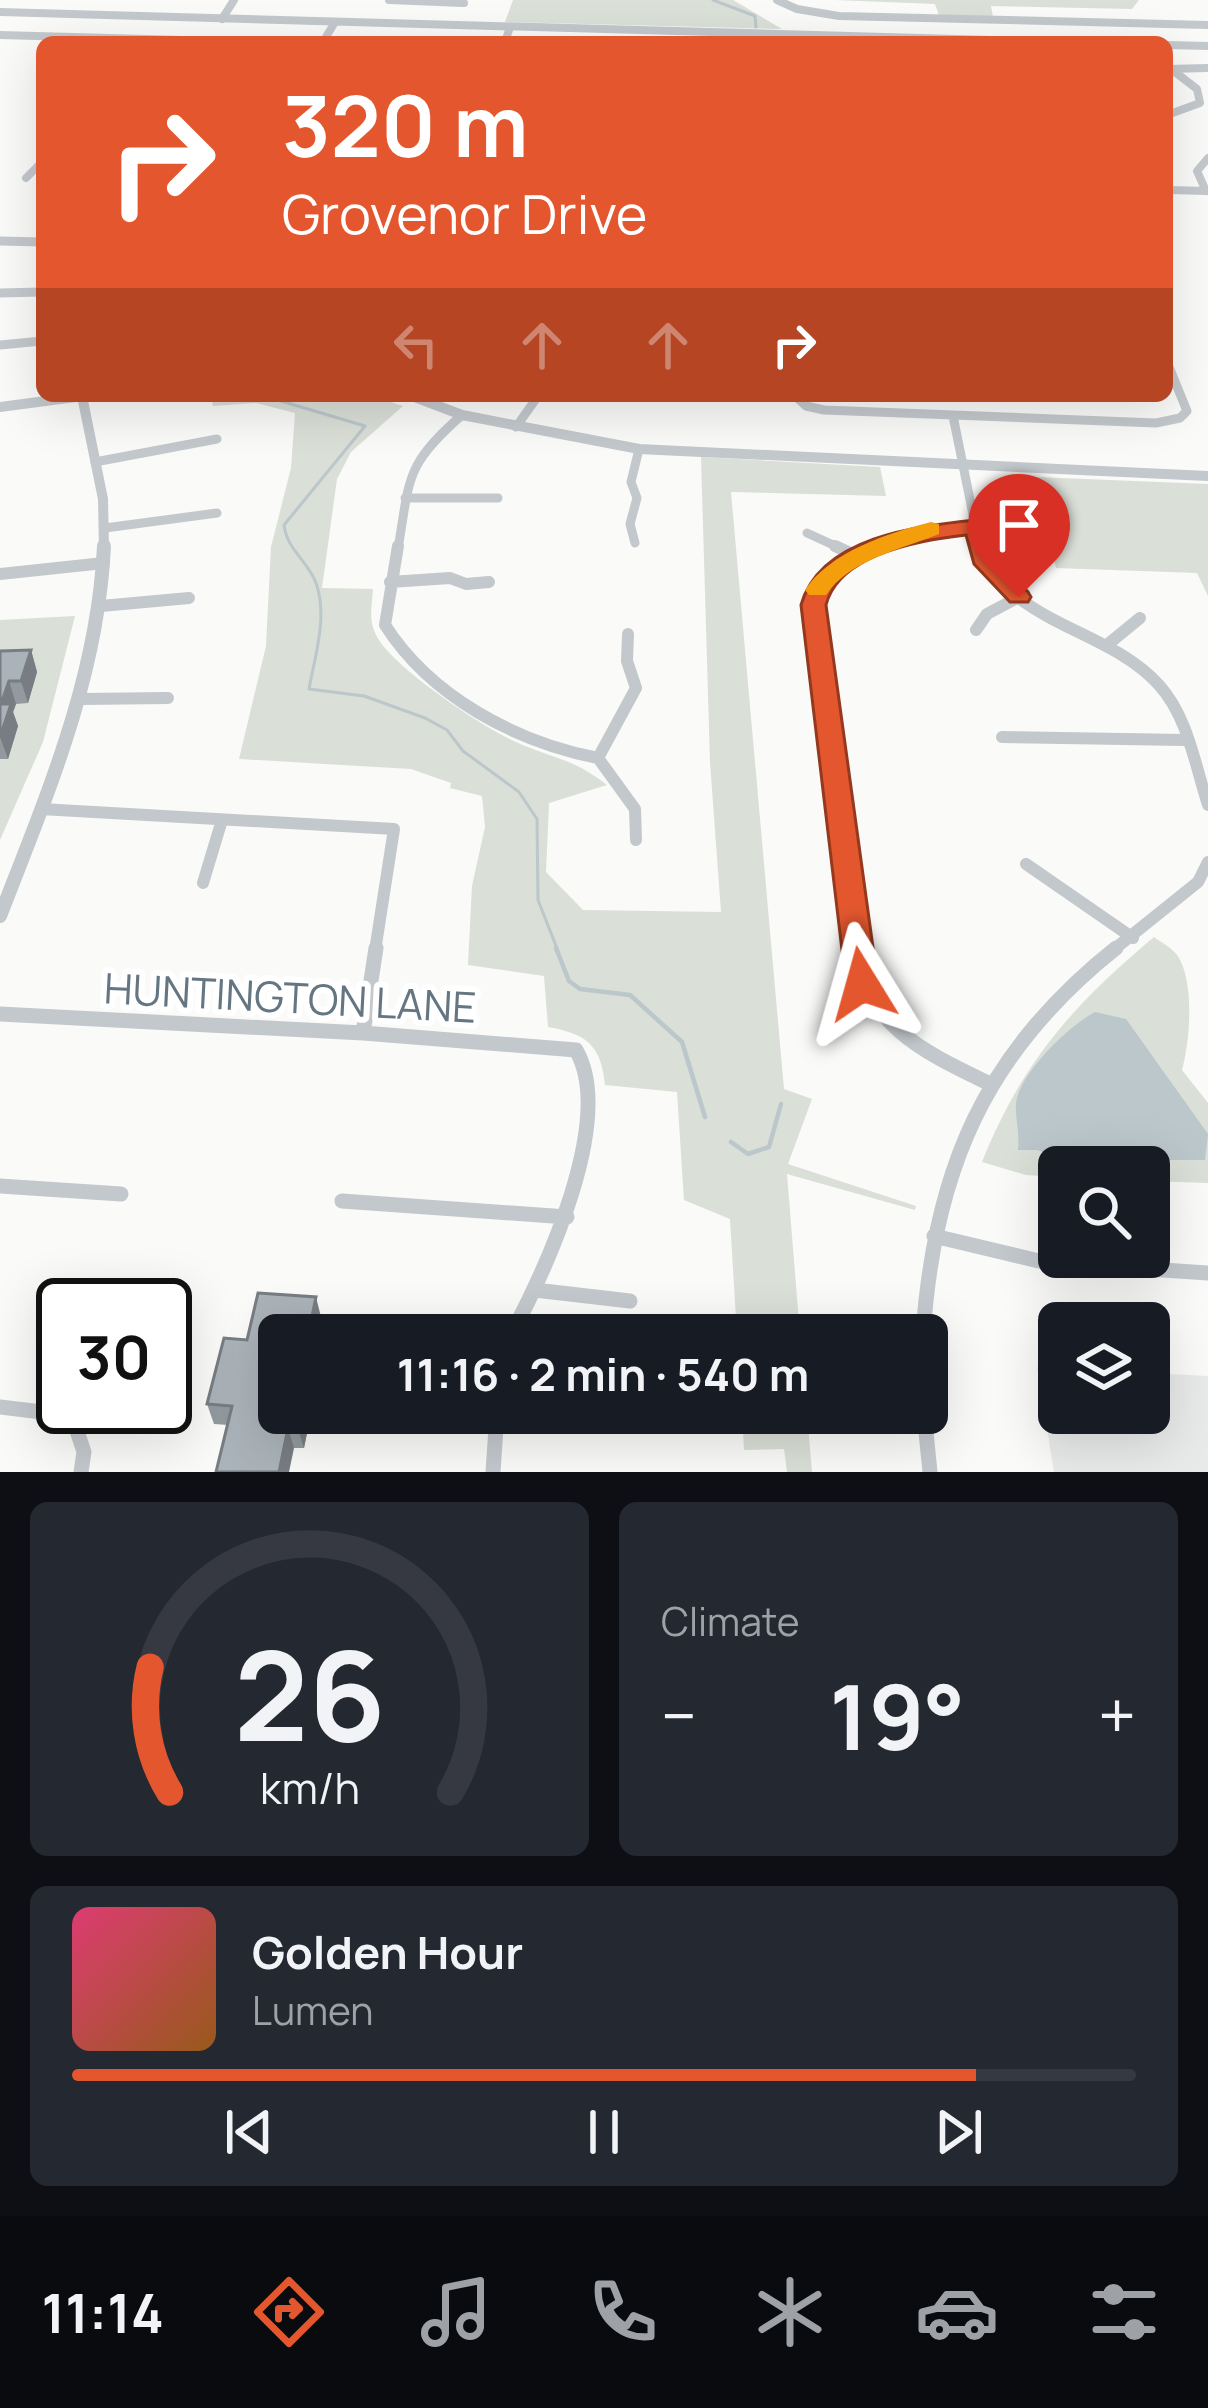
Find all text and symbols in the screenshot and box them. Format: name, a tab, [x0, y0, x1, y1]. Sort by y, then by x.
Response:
text: 320 m	[282, 67, 528, 182]
icon: right	[84, 84, 240, 240]
text: Grovenor Drive	[282, 176, 647, 250]
icon: left	[383, 312, 449, 378]
icon: ahead	[509, 312, 575, 378]
icon: ahead	[635, 312, 701, 378]
icon: right	[761, 312, 827, 378]
pin	[968, 474, 1070, 597]
icon: arrive	[986, 492, 1052, 558]
position arrow	[799, 921, 925, 1047]
street label: HUNTINGTON LANE	[102, 958, 478, 1036]
map controls	[1038, 1146, 1170, 1434]
button: search	[1038, 1146, 1170, 1278]
speed limit sign: 30	[36, 1278, 192, 1434]
button: layers	[1038, 1302, 1170, 1434]
text: 11:16 · 2 min · 540 m	[397, 1343, 809, 1405]
text: Climate	[661, 1594, 800, 1648]
text: 26	[234, 1608, 385, 1778]
text: 19°	[829, 1654, 965, 1777]
text: −	[661, 1670, 697, 1760]
text: +	[1098, 1670, 1136, 1760]
text: km/h	[260, 1758, 359, 1817]
text: Golden Hour	[252, 1921, 523, 1983]
text: Lumen	[252, 1983, 373, 2037]
icon: previous	[216, 2099, 282, 2165]
icon: pause	[571, 2099, 637, 2165]
icon: next	[926, 2099, 992, 2165]
icon: directions	[247, 2270, 331, 2354]
icon: music	[414, 2270, 498, 2354]
icon: phone	[581, 2270, 665, 2354]
icon: climate	[748, 2270, 832, 2354]
icon: car	[915, 2270, 999, 2354]
icon: filters	[1082, 2270, 1166, 2354]
text: 11:14	[42, 2275, 164, 2349]

